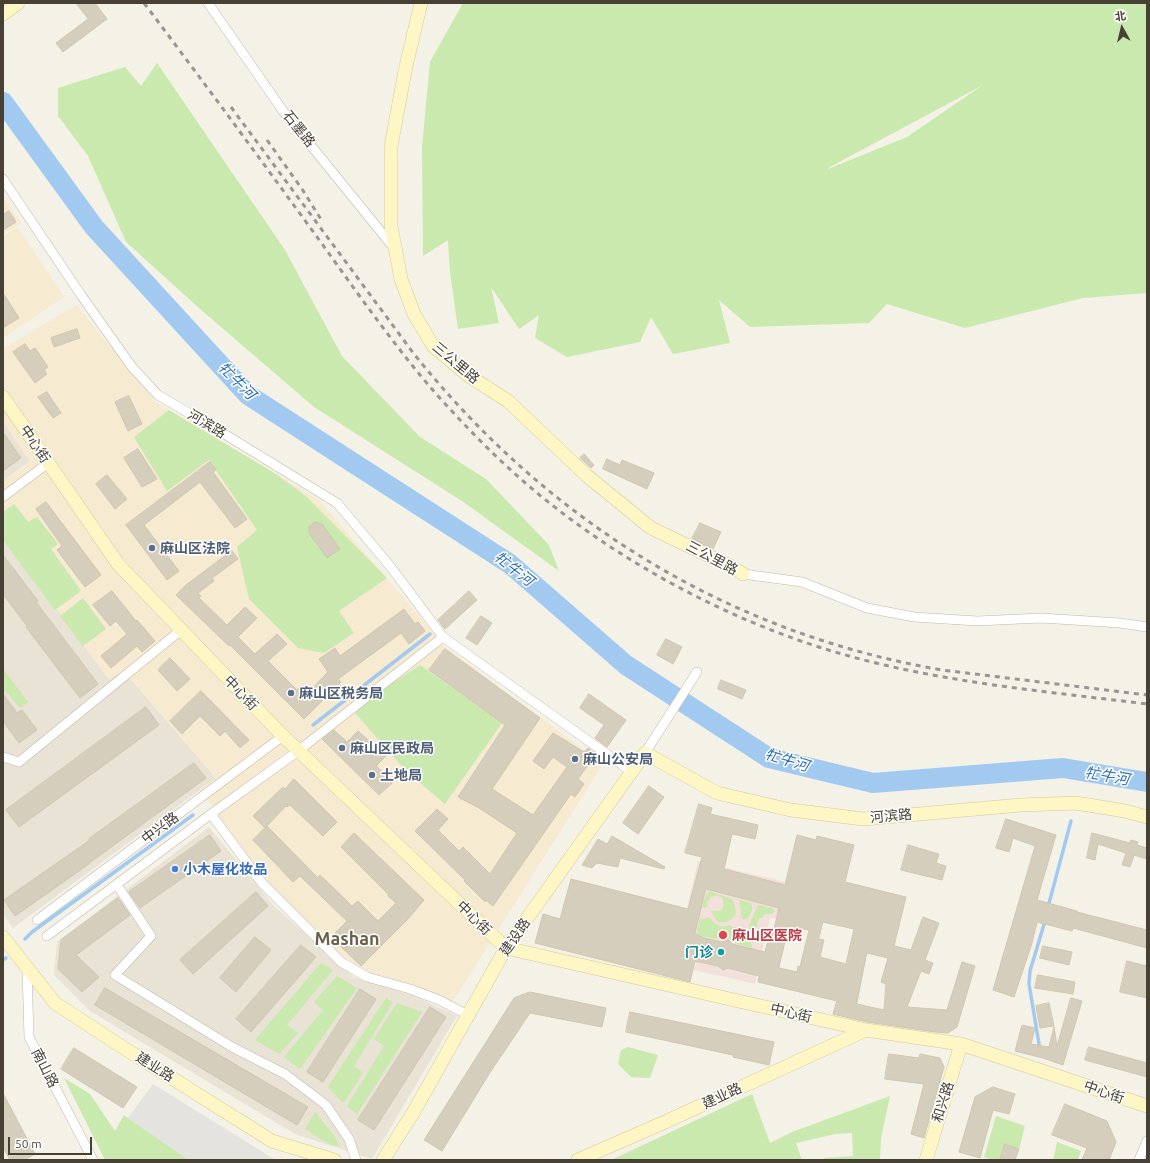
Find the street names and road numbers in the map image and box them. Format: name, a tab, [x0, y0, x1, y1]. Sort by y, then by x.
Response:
street label: 石墨路	[279, 107, 319, 151]
street label: 三公里路	[429, 339, 483, 387]
street label: 河滨路	[185, 406, 229, 442]
street label: 中心街	[16, 422, 54, 466]
street label: 三公里路	[683, 537, 741, 579]
street label: 中心街	[220, 672, 262, 714]
street label: 河滨路	[869, 806, 913, 826]
street label: 中兴路	[138, 809, 182, 847]
street label: 中心街	[453, 897, 495, 939]
street label: 建设路	[496, 915, 534, 959]
street label: 中心街	[769, 1000, 813, 1026]
street label: 南山路	[28, 1045, 62, 1091]
street label: 建业路	[133, 1049, 177, 1085]
street label: 中心街	[1081, 1077, 1127, 1107]
street label: 和兴路	[929, 1079, 957, 1125]
street label: 建业路	[699, 1080, 745, 1112]

